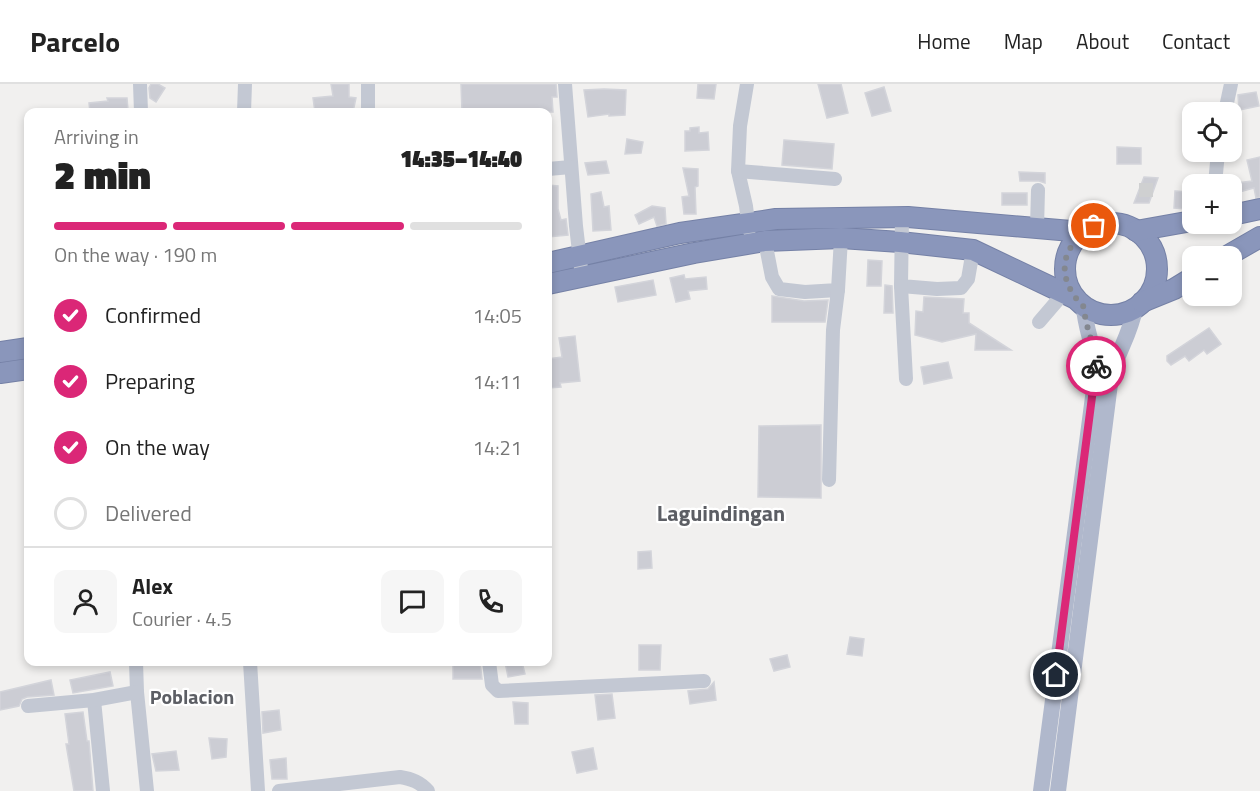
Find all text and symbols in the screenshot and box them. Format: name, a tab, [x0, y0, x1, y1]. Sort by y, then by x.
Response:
text: Parcelo	[30, 20, 120, 63]
text: Home	[917, 25, 971, 57]
text: Map	[1004, 25, 1043, 57]
text: About	[1076, 25, 1129, 57]
text: Contact	[1162, 25, 1230, 57]
map controls	[1182, 102, 1242, 306]
button: locate	[1182, 102, 1242, 162]
text: Arriving in	[54, 121, 139, 152]
text: 14:35–14:40	[400, 142, 522, 176]
text: 2 min	[54, 145, 151, 204]
button: +	[1182, 174, 1242, 234]
pin	[1068, 200, 1119, 251]
icon: bag	[1077, 209, 1110, 242]
text: On the way · 190 m	[54, 239, 217, 270]
button: −	[1182, 246, 1242, 306]
text: Confirmed	[105, 298, 201, 332]
icon: check	[54, 299, 87, 332]
text: 14:05	[473, 300, 522, 331]
courier	[1066, 336, 1126, 396]
icon: bike	[1080, 350, 1113, 383]
text: Preparing	[105, 364, 195, 398]
icon: check	[54, 365, 87, 398]
text: 14:11	[473, 366, 522, 397]
text: On the way	[105, 430, 210, 464]
icon: check	[54, 431, 87, 464]
text: 14:21	[473, 432, 522, 463]
text: Delivered	[105, 496, 192, 530]
district label: Laguindingan	[657, 496, 785, 530]
text: Alex	[132, 569, 173, 603]
button: person	[54, 570, 117, 633]
button: chat	[381, 570, 444, 633]
button: phone	[459, 570, 522, 633]
text: Courier · 4.5	[132, 603, 232, 634]
pin	[1030, 649, 1081, 700]
icon: home	[1039, 658, 1072, 691]
district label: Poblacion	[150, 681, 234, 712]

